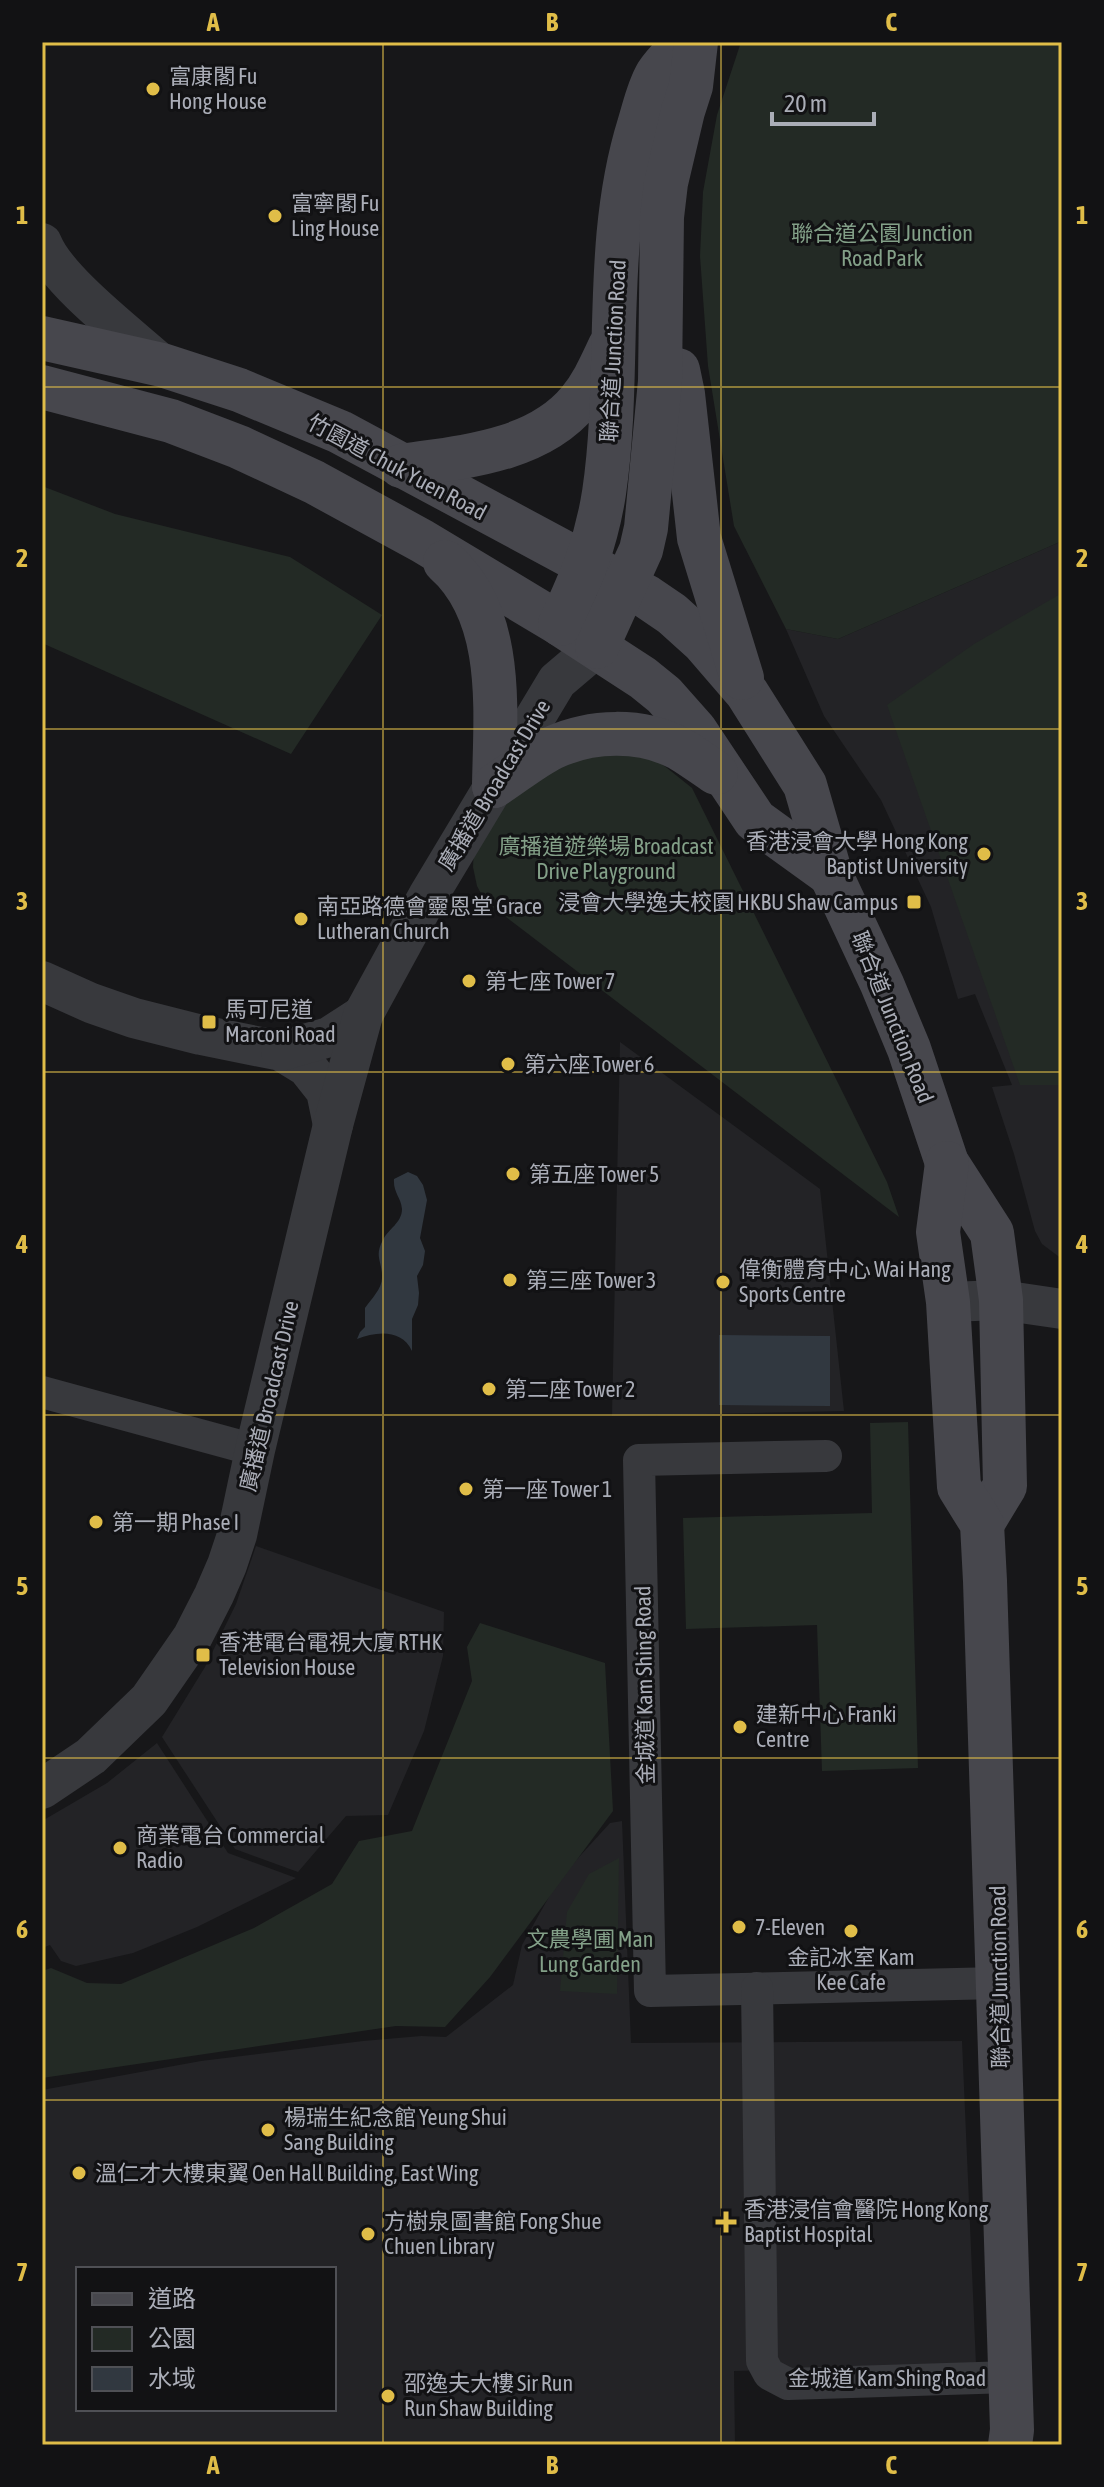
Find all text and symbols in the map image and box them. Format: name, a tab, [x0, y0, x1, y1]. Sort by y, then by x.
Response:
text: A	[206, 7, 220, 37]
text: B	[546, 7, 559, 37]
text: C	[885, 7, 897, 37]
place label: 富康閣 Fu Hong House	[169, 63, 267, 114]
scale bar	[772, 76, 874, 126]
marker: 富康閣 Fu Hong House	[144, 80, 162, 98]
text: 20 m	[784, 90, 827, 117]
place label: 富寧閣 Fu Ling House	[291, 190, 379, 241]
text: 1	[16, 200, 28, 230]
text: 1	[1076, 200, 1088, 230]
marker: 富寧閣 Fu Ling House	[266, 207, 284, 225]
park label: 聯合道公園 Junction Road Park	[791, 220, 973, 271]
street label: 聯合道 Junction Road	[595, 259, 631, 443]
street label: 竹園道 Chuk Yuen Road	[303, 409, 491, 525]
text: 2	[16, 543, 28, 573]
text: 2	[1076, 543, 1088, 573]
street label: 廣播道 Broadcast Drive	[433, 695, 555, 875]
place label: 香港浸會大學 Hong Kong Baptist University	[746, 828, 969, 879]
park label: 廣播道遊樂場 Broadcast Drive Playground	[498, 833, 714, 884]
marker: 香港浸會大學 Hong Kong Baptist University	[975, 845, 993, 863]
text: 3	[16, 886, 28, 916]
text: 3	[1076, 886, 1088, 916]
place label: 浸會大學逸夫校園 HKBU Shaw Campus	[558, 889, 898, 915]
place label: 南亞路德會靈恩堂 Grace Lutheran Church	[317, 893, 542, 944]
marker: 浸會大學逸夫校園 HKBU Shaw Campus	[905, 893, 923, 911]
marker: 南亞路德會靈恩堂 Grace Lutheran Church	[292, 910, 310, 928]
street label: 聯合道 Junction Road	[847, 927, 939, 1107]
place label: 第七座 Tower 7	[485, 968, 615, 994]
marker: 第七座 Tower 7	[460, 972, 478, 990]
place label: 馬可尼道 Marconi Road	[225, 996, 336, 1047]
marker: 馬可尼道 Marconi Road	[200, 1013, 218, 1031]
place label: 第六座 Tower 6	[524, 1051, 654, 1077]
marker: 第六座 Tower 6	[499, 1055, 517, 1073]
place label: 第五座 Tower 5	[529, 1161, 659, 1187]
marker: 第五座 Tower 5	[504, 1165, 522, 1183]
text: 4	[15, 1229, 28, 1259]
text: 4	[1075, 1229, 1088, 1259]
place label: 偉衡體育中心 Wai Hang Sports Centre	[739, 1256, 951, 1307]
place label: 第三座 Tower 3	[526, 1267, 656, 1293]
marker: 第三座 Tower 3	[501, 1271, 519, 1289]
marker: 偉衡體育中心 Wai Hang Sports Centre	[714, 1273, 732, 1291]
street label: 廣播道 Broadcast Drive	[234, 1298, 304, 1494]
place label: 第二座 Tower 2	[505, 1376, 635, 1402]
marker: 第二座 Tower 2	[480, 1380, 498, 1398]
place label: 第一座 Tower 1	[482, 1476, 612, 1502]
marker: 第一座 Tower 1	[457, 1480, 475, 1498]
place label: 第一期 Phase I	[112, 1509, 239, 1535]
marker: 第一期 Phase I	[87, 1513, 105, 1531]
text: 5	[16, 1571, 28, 1601]
text: 5	[1076, 1571, 1088, 1601]
street label: 金城道 Kam Shing Road	[629, 1586, 659, 1784]
place label: 香港電台電視大廈 RTHK Television House	[219, 1629, 442, 1680]
marker: 香港電台電視大廈 RTHK Television House	[194, 1646, 212, 1664]
place label: 建新中心 Franki Centre	[756, 1701, 896, 1752]
marker: 建新中心 Franki Centre	[731, 1718, 749, 1736]
place label: 商業電台 Commercial Radio	[136, 1822, 325, 1873]
marker: 商業電台 Commercial Radio	[111, 1839, 129, 1857]
street label: 聯合道 Junction Road	[984, 1885, 1014, 2069]
text: 6	[16, 1914, 28, 1944]
place label: 7-Eleven	[755, 1914, 825, 1940]
text: 6	[1076, 1914, 1088, 1944]
marker: 7-Eleven	[730, 1918, 748, 1936]
marker: 金記冰室 Kam Kee Cafe	[842, 1922, 860, 1940]
park label: 文農學圃 Man Lung Garden	[527, 1926, 653, 1977]
place label: 金記冰室 Kam Kee Cafe	[787, 1944, 915, 1995]
place label: 楊瑞生紀念館 Yeung Shui Sang Building	[284, 2104, 507, 2155]
marker: 楊瑞生紀念館 Yeung Shui Sang Building	[259, 2121, 277, 2139]
place label: 溫仁才大樓東翼 Oen Hall Building, East Wing	[95, 2160, 479, 2186]
marker: 溫仁才大樓東翼 Oen Hall Building, East Wing	[70, 2164, 88, 2182]
place label: 香港浸信會醫院 Hong Kong Baptist Hospital	[744, 2196, 989, 2247]
place label: 方樹泉圖書館 Fong Shue Chuen Library	[384, 2208, 601, 2259]
marker: 香港浸信會醫院 Hong Kong Baptist Hospital	[715, 2211, 737, 2233]
marker: 方樹泉圖書館 Fong Shue Chuen Library	[359, 2225, 377, 2243]
text: 7	[16, 2257, 28, 2287]
text: 7	[1076, 2257, 1088, 2287]
legend	[76, 2267, 336, 2411]
text: 道路	[148, 2285, 196, 2312]
text: 公園	[148, 2325, 196, 2352]
text: 水域	[148, 2365, 196, 2392]
street label: 金城道 Kam Shing Road	[788, 2365, 986, 2391]
place label: 邵逸夫大樓 Sir Run Run Shaw Building	[404, 2370, 573, 2421]
marker: 邵逸夫大樓 Sir Run Run Shaw Building	[379, 2387, 397, 2405]
text: A	[206, 2450, 220, 2480]
text: B	[546, 2450, 559, 2480]
text: C	[885, 2450, 897, 2480]

